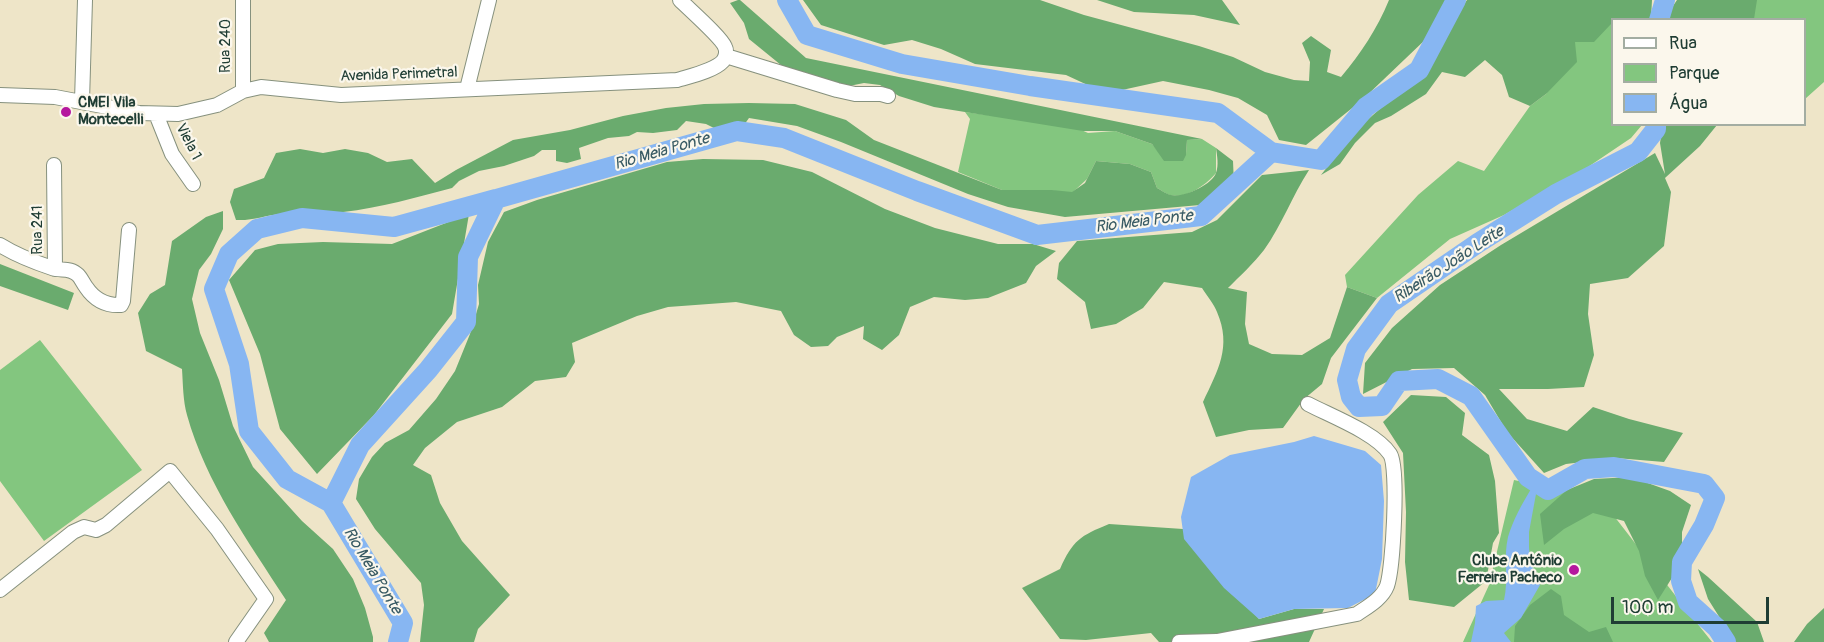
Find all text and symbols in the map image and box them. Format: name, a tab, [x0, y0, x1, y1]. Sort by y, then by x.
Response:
legend	[1611, 18, 1806, 126]
street label: Rua 240	[217, 19, 235, 73]
text: Rua	[1669, 32, 1697, 55]
text: Parque	[1669, 62, 1719, 85]
street label: Avenida Perimetral	[340, 64, 458, 86]
text: Água	[1669, 92, 1708, 115]
place label: CMEI Vila Montecelli	[78, 94, 143, 129]
marker: CMEI Vila Montecelli	[59, 105, 73, 119]
street label: Viela 1	[171, 121, 205, 163]
water label: Rio Meia Ponte	[612, 129, 712, 175]
street label: Rua 241	[29, 205, 47, 255]
water label: Rio Meia Ponte	[1094, 207, 1194, 237]
water label: Ribeirão João Leite	[1390, 222, 1508, 308]
water label: Rio Meia Ponte	[339, 524, 405, 618]
place label: Clube Antônio Ferreira Pacheco	[1458, 552, 1562, 587]
marker: Clube Antônio Ferreira Pacheco	[1567, 563, 1581, 577]
scale bar	[1614, 585, 1772, 623]
text: 100 m	[1622, 596, 1674, 619]

